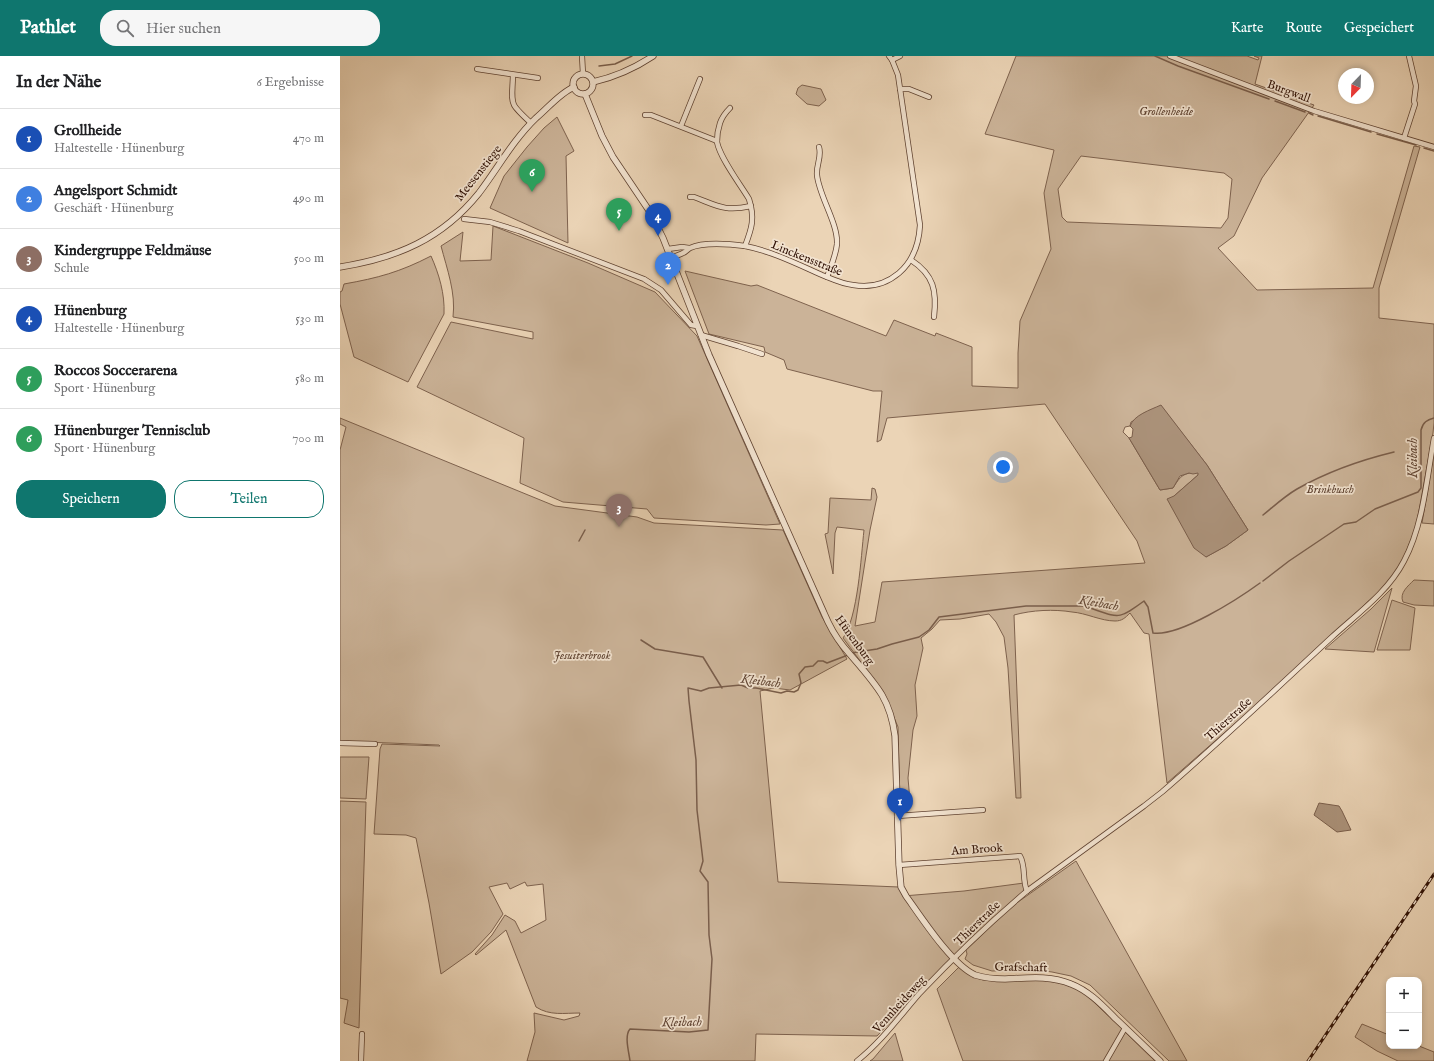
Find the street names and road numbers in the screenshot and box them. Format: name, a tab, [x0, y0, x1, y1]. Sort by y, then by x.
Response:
street label: Burgwall	[1265, 77, 1313, 106]
street label: Meesenstiege	[452, 142, 505, 204]
street label: Linckensstraße	[769, 237, 845, 280]
street label: Hünenburg	[831, 612, 878, 669]
street label: Thierstraße	[1202, 694, 1255, 744]
street label: Am Brook	[950, 840, 1004, 859]
street label: Thierstraße	[951, 898, 1004, 949]
street label: Grafschaft	[994, 960, 1048, 975]
street label: Vennheideweg	[869, 972, 929, 1037]

